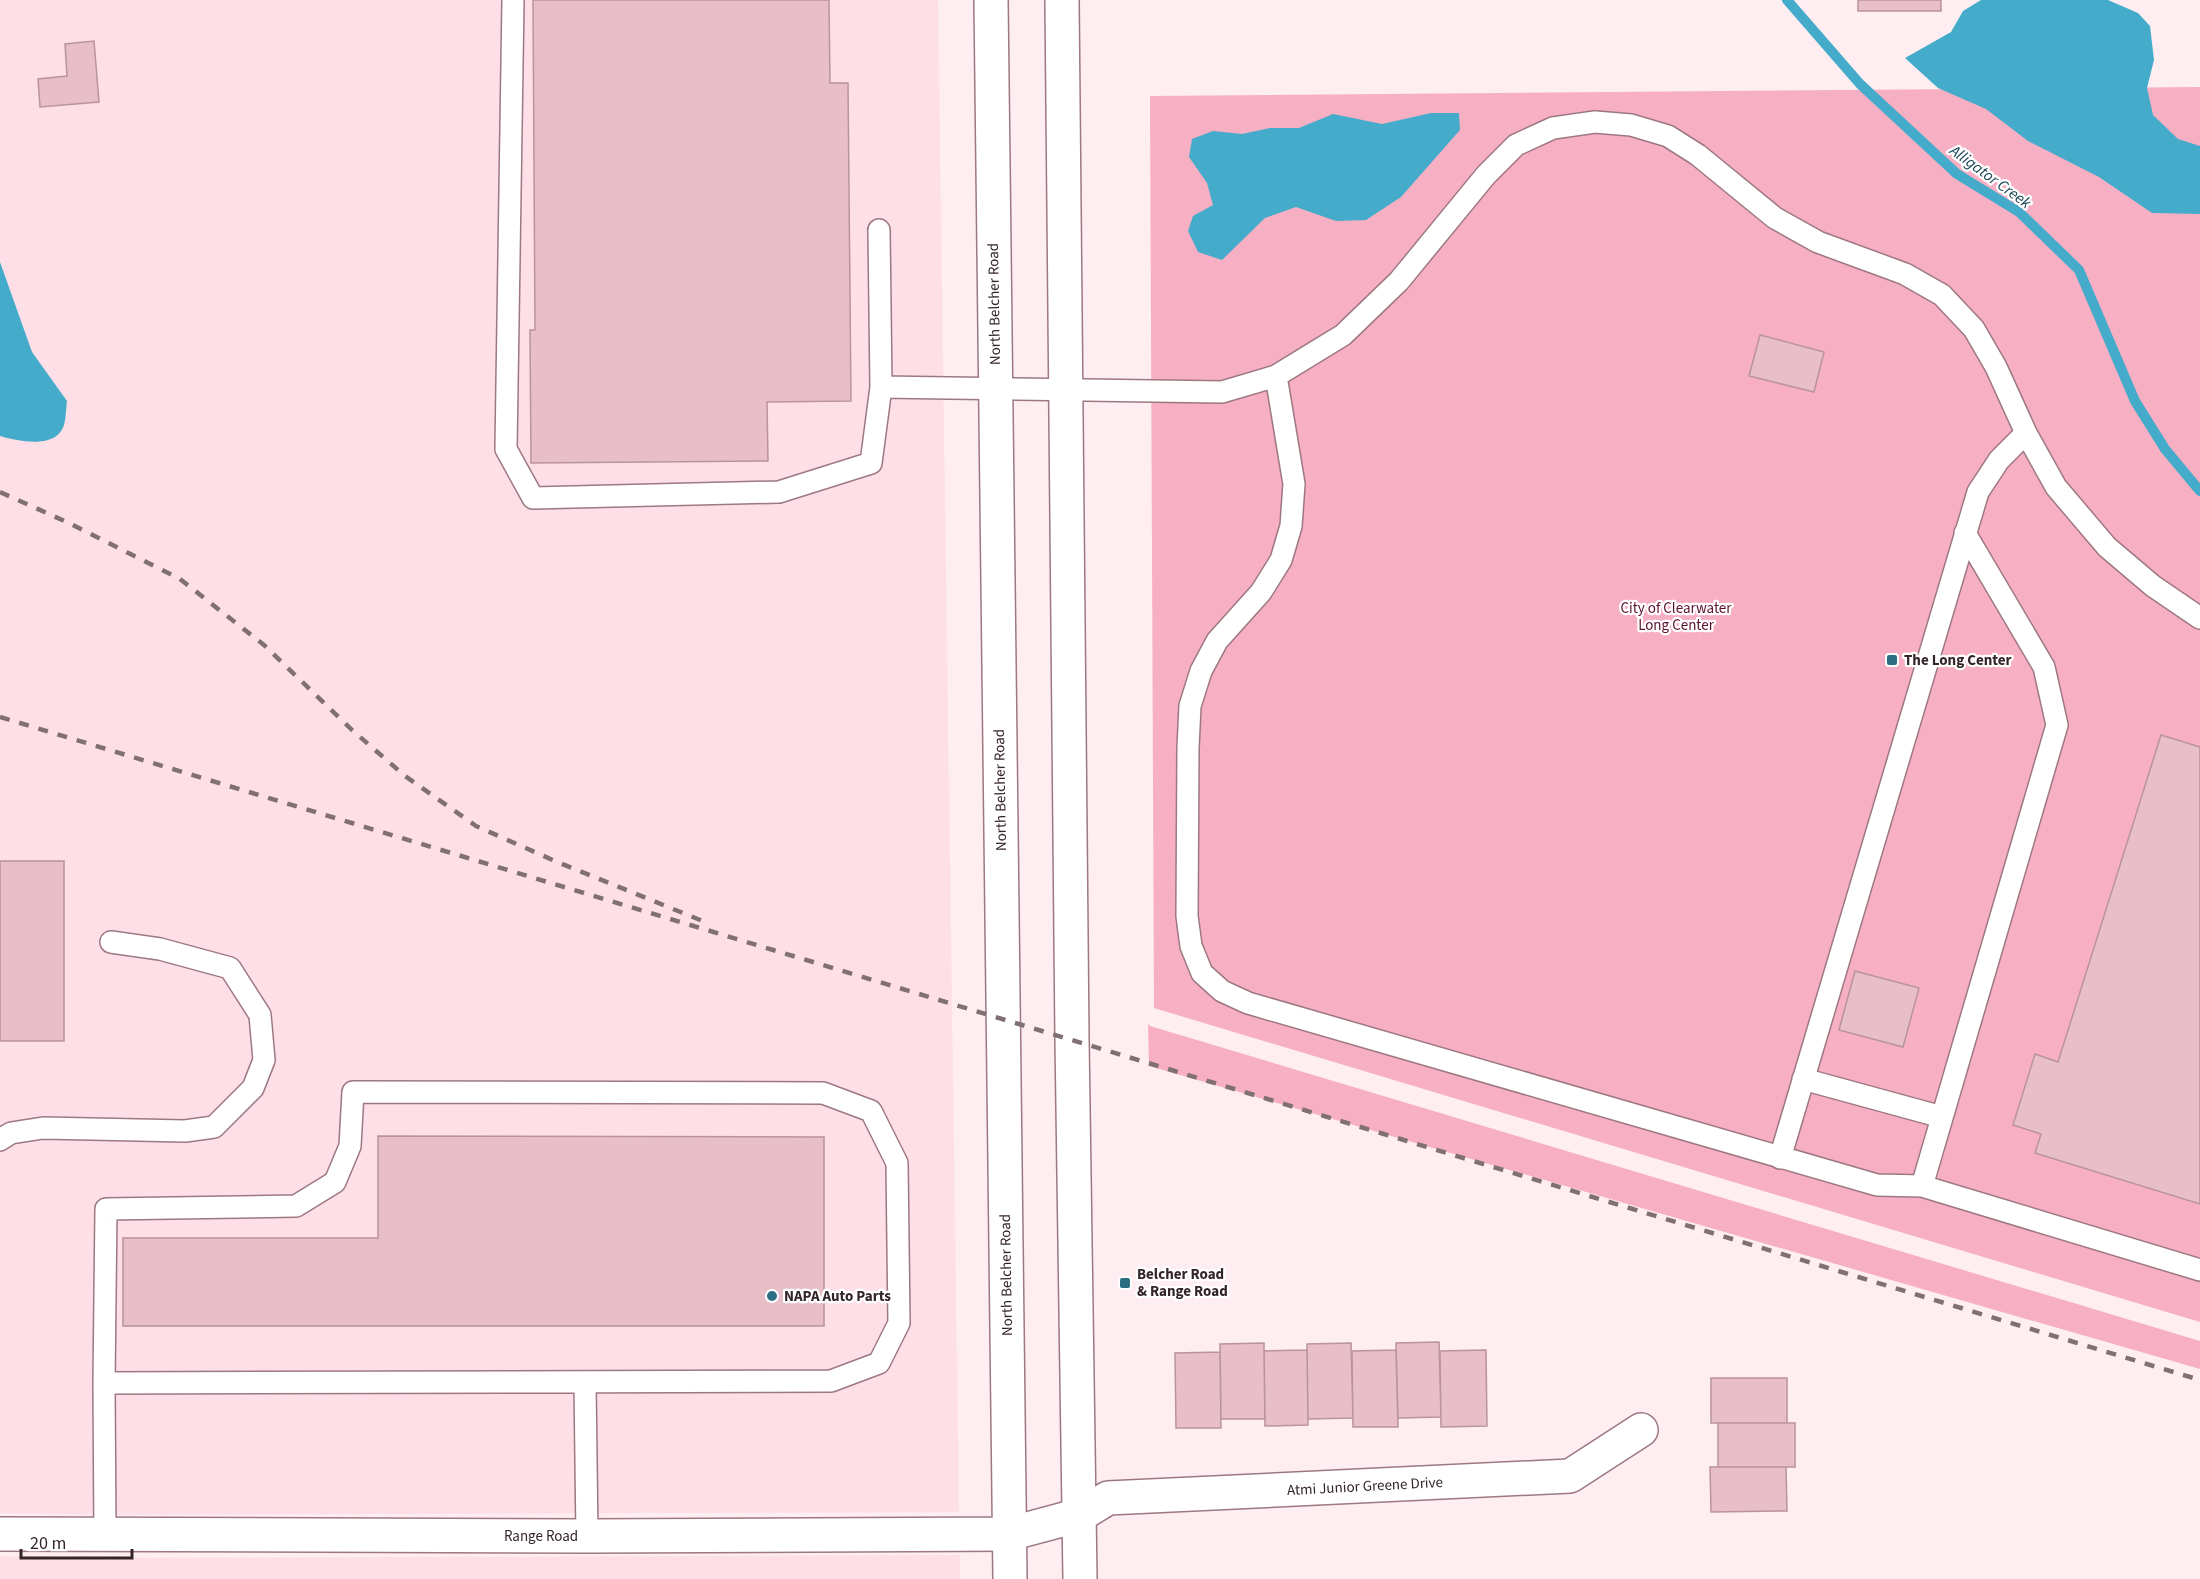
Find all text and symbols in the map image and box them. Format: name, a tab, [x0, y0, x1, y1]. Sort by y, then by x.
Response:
water label: Alligator Creek	[1944, 139, 2036, 214]
street label: North Belcher Road	[983, 243, 1006, 365]
park label: City of Clearwater Long Center	[1621, 598, 1732, 636]
place label: The Long Center	[1904, 650, 2011, 671]
marker: The Long Center	[1885, 653, 1899, 667]
street label: North Belcher Road	[989, 729, 1012, 851]
street label: North Belcher Road	[995, 1214, 1018, 1336]
place label: Belcher Road & Range Road	[1137, 1264, 1228, 1302]
marker: Belcher Road & Range Road	[1118, 1276, 1132, 1290]
place label: NAPA Auto Parts	[784, 1286, 891, 1307]
marker: NAPA Auto Parts	[765, 1289, 779, 1303]
street label: Atmi Junior Greene Drive	[1287, 1472, 1444, 1501]
scale bar	[21, 1522, 132, 1560]
street label: Range Road	[504, 1526, 578, 1547]
text: 20 m	[30, 1531, 66, 1556]

